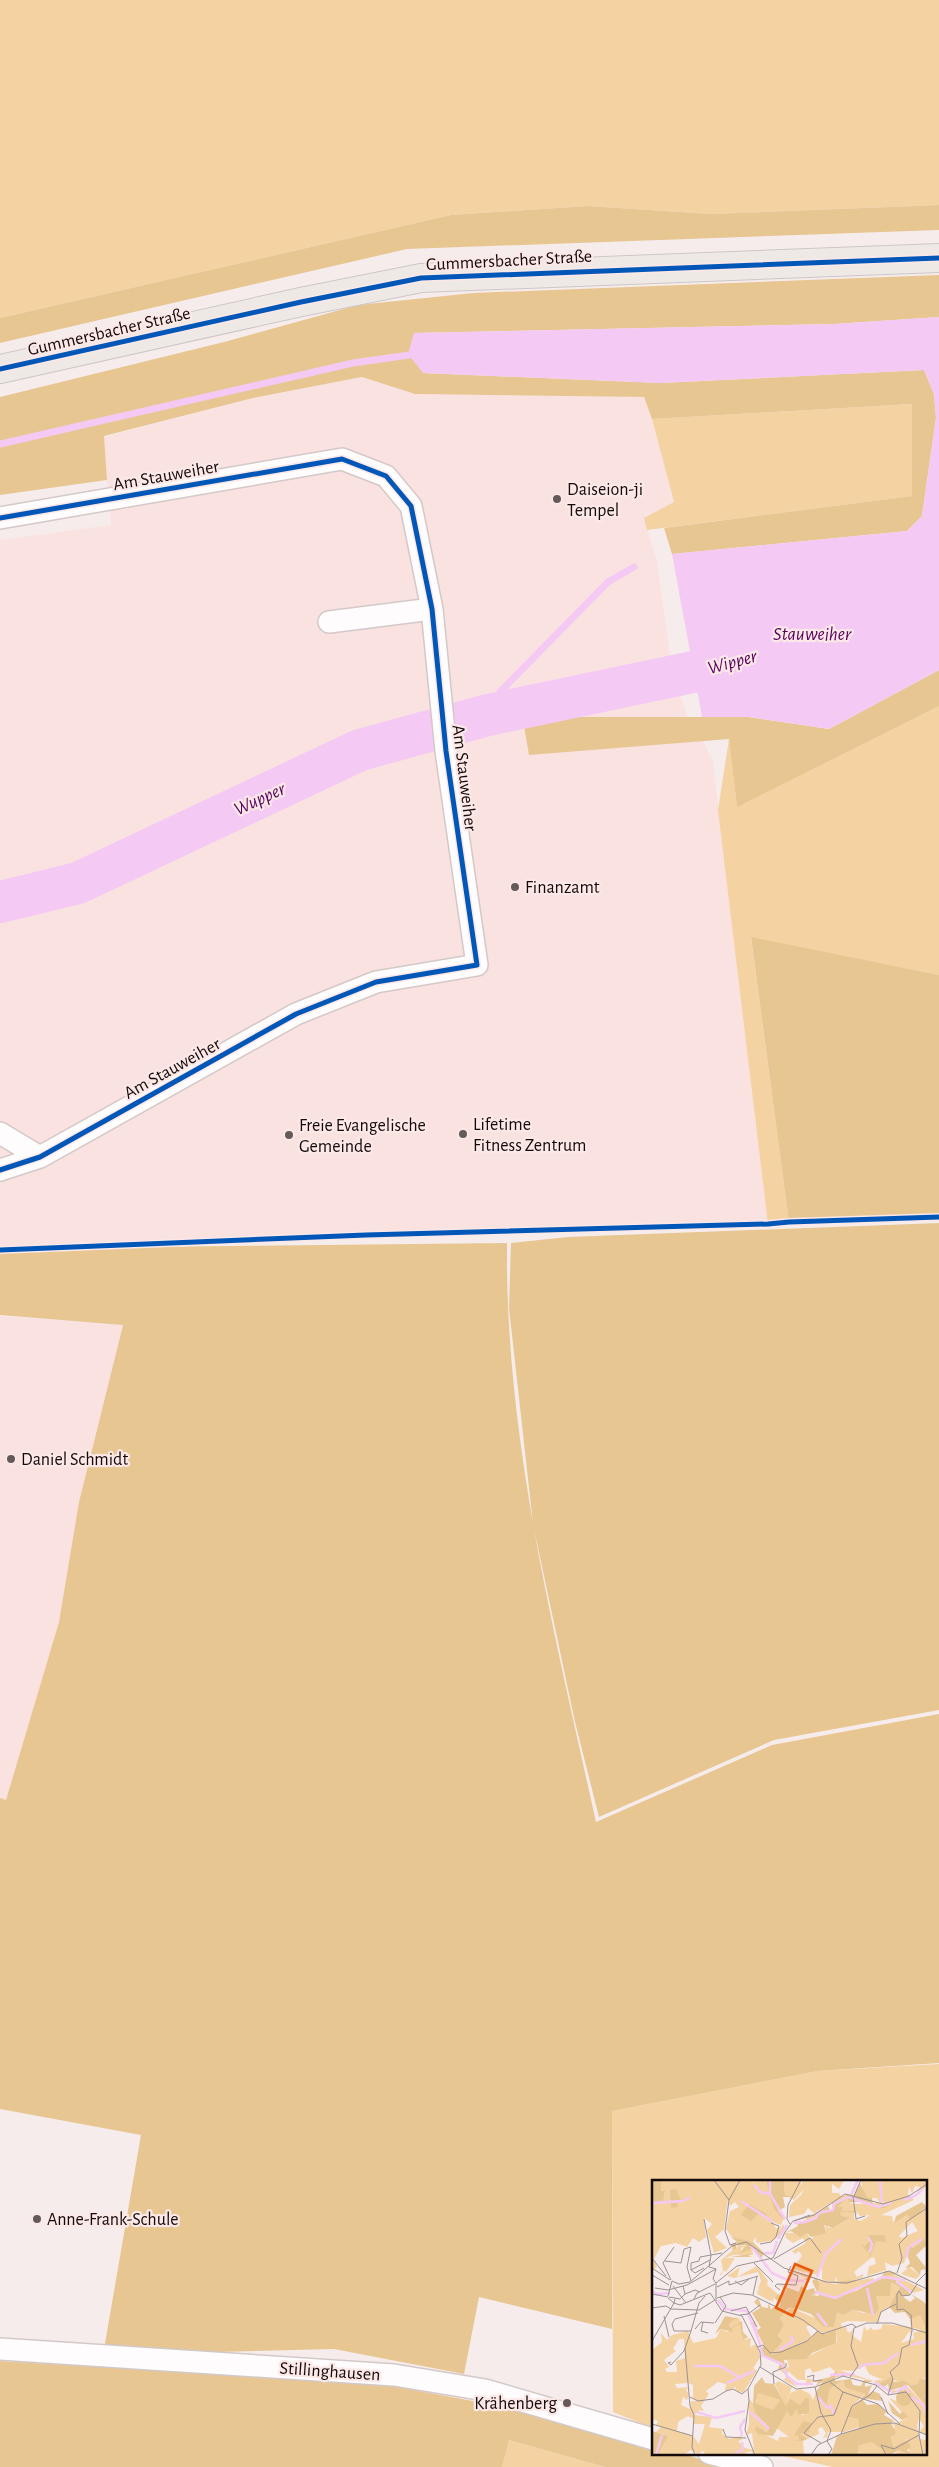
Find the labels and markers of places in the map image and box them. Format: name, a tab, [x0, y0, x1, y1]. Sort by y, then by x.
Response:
place label: Daiseion-ji Tempel	[567, 481, 643, 520]
marker: Daiseion-ji Tempel	[551, 493, 563, 505]
place label: Finanzamt	[525, 879, 600, 897]
marker: Finanzamt	[509, 881, 521, 893]
place label: Lifetime Fitness Zentrum	[473, 1116, 586, 1155]
place label: Freie Evangelische Gemeinde	[299, 1117, 426, 1156]
marker: Lifetime Fitness Zentrum	[457, 1128, 469, 1140]
marker: Freie Evangelische Gemeinde	[283, 1129, 295, 1141]
place label: Daniel Schmidt	[21, 1451, 128, 1469]
marker: Daniel Schmidt	[5, 1453, 17, 1465]
place label: Anne-Frank-Schule	[47, 2211, 179, 2229]
marker: Anne-Frank-Schule	[31, 2213, 43, 2225]
place label: Krähenberg	[474, 2395, 557, 2413]
marker: Krähenberg	[561, 2397, 573, 2409]

